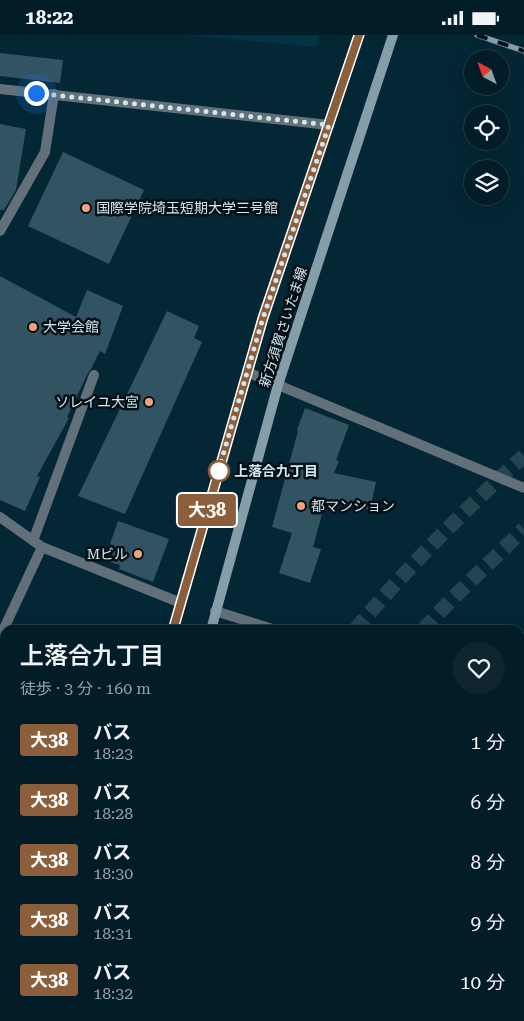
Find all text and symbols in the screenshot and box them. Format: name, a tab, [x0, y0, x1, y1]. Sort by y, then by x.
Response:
text: 18:22	[25, 6, 74, 29]
north arrow	[464, 50, 509, 95]
map controls	[464, 50, 509, 205]
your location	[24, 81, 49, 106]
button: locate	[464, 105, 509, 150]
button: layers	[464, 160, 509, 205]
place label: 国際学院埼玉短期大学三号館	[96, 200, 278, 216]
marker: 国際学院埼玉短期大学三号館	[80, 202, 92, 214]
street label: 新方須賀さいたま線	[256, 265, 310, 389]
place label: 大学会館	[43, 319, 99, 335]
marker: 大学会館	[27, 321, 39, 333]
place label: ソレイユ大宮	[55, 394, 139, 410]
marker: ソレイユ大宮	[143, 396, 155, 408]
marker: 上落合九丁目	[208, 460, 230, 482]
place label: 上落合九丁目	[234, 463, 318, 479]
line badge: 大38	[178, 494, 236, 526]
place label: 都マンション	[311, 498, 395, 514]
text: 大38	[188, 499, 226, 520]
marker: 都マンション	[295, 500, 307, 512]
place label: Mビル	[87, 546, 128, 562]
marker: Mビル	[132, 548, 144, 560]
text: 上落合九丁目	[20, 642, 164, 670]
button: heart	[453, 642, 505, 694]
text: 徒歩 · 3 分 · 160 m	[20, 679, 151, 698]
text: バス	[93, 721, 131, 744]
text: 大38	[30, 729, 68, 750]
text: 1 分	[471, 731, 505, 754]
text: 18:23	[93, 744, 133, 763]
text: バス	[93, 781, 131, 804]
text: 大38	[30, 789, 68, 810]
text: 6 分	[471, 791, 505, 814]
text: 18:28	[93, 804, 133, 823]
text: バス	[93, 841, 131, 864]
text: 大38	[30, 849, 68, 870]
text: 8 分	[471, 851, 505, 874]
text: 18:30	[93, 864, 133, 883]
text: バス	[93, 901, 131, 924]
text: 大38	[30, 909, 68, 930]
text: 9 分	[471, 911, 505, 934]
text: 18:31	[93, 924, 133, 943]
text: バス	[93, 961, 131, 984]
text: 大38	[30, 969, 68, 990]
text: 10 分	[460, 971, 505, 994]
text: 18:32	[93, 984, 133, 1003]

